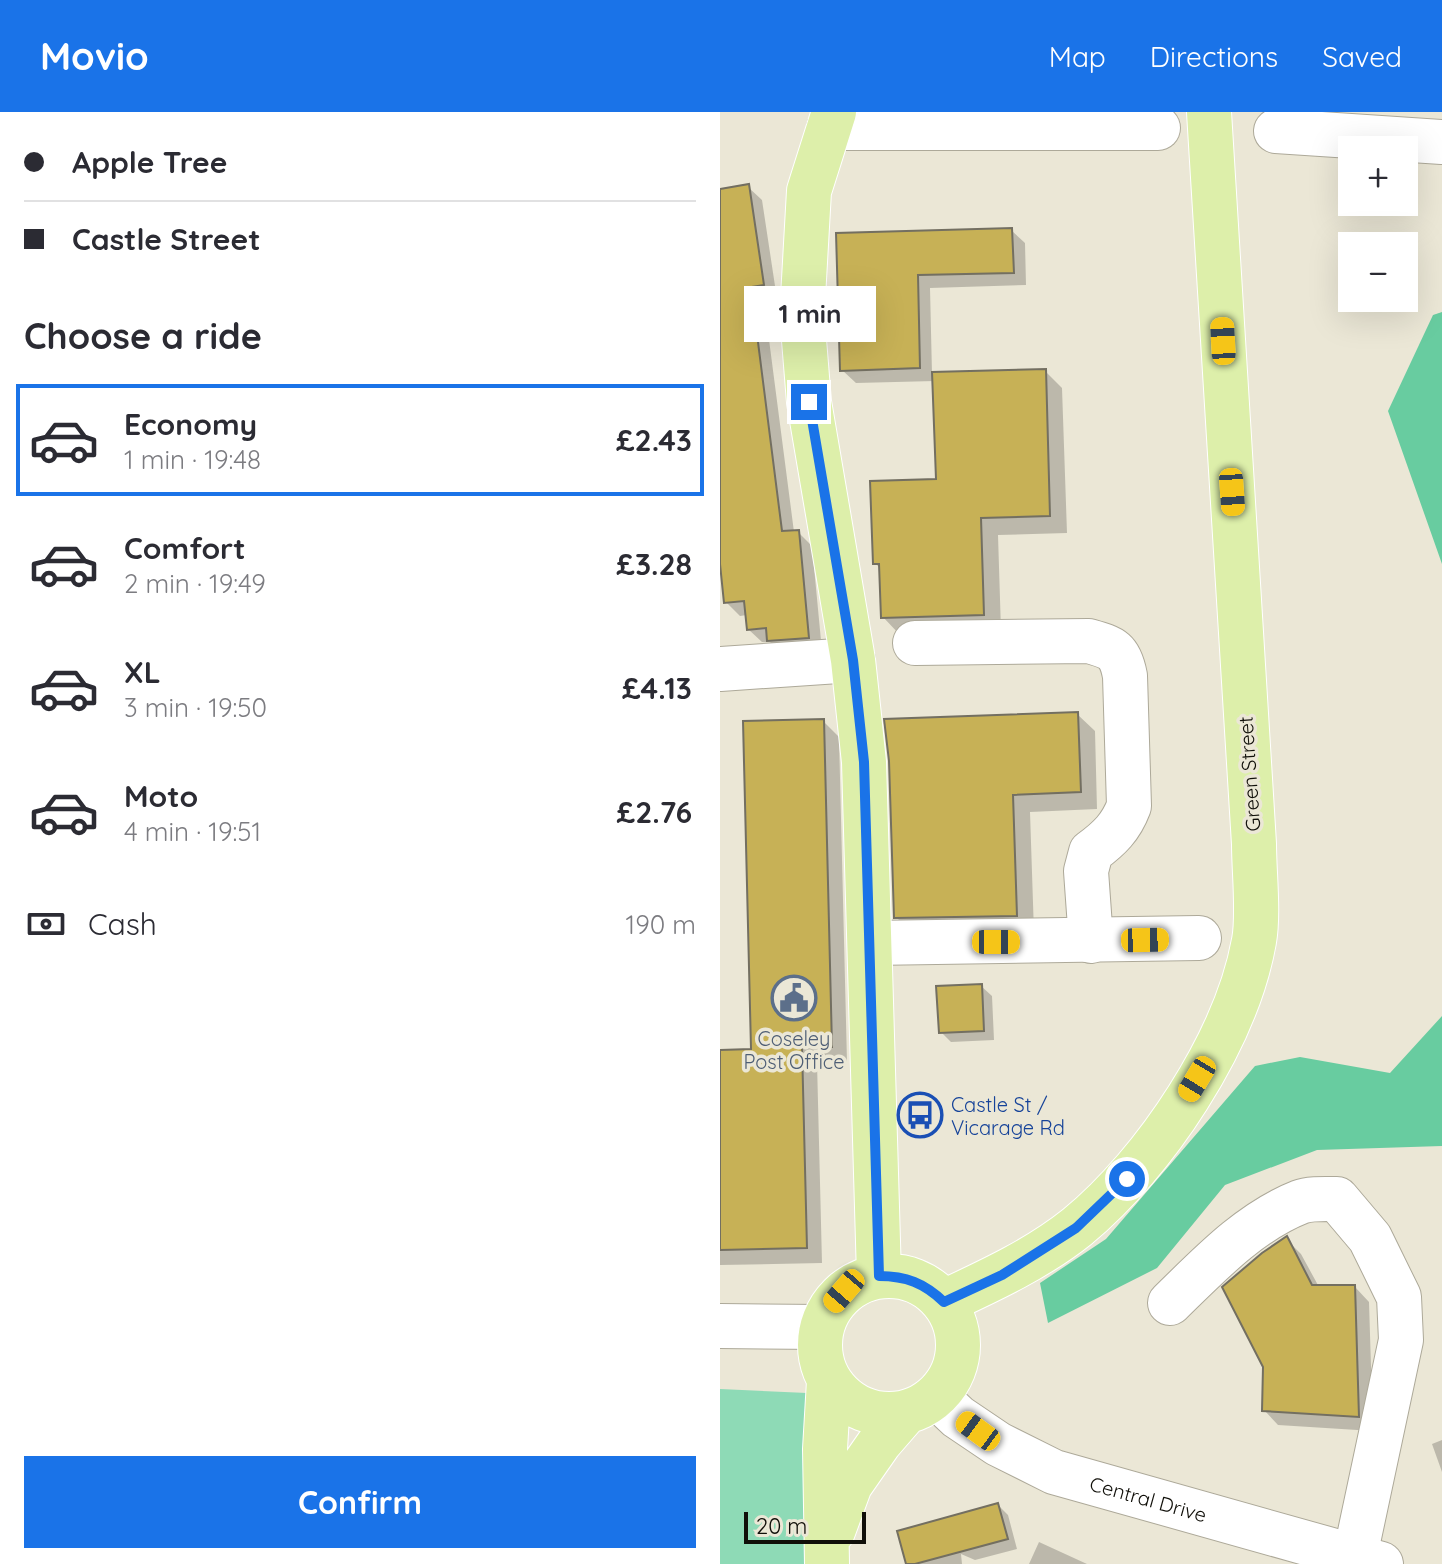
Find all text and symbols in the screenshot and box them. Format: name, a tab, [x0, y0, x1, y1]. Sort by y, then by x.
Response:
text: Movio	[40, 32, 149, 80]
text: Map	[1049, 39, 1106, 74]
text: Directions	[1150, 39, 1278, 74]
text: Saved	[1322, 39, 1402, 74]
map controls	[1338, 136, 1418, 312]
button: +	[1338, 136, 1418, 216]
text: Apple Tree	[72, 143, 228, 181]
text: Castle Street	[72, 220, 261, 258]
button: −	[1338, 232, 1418, 312]
callout: 1 min	[743, 286, 875, 342]
text: 1 min	[779, 297, 842, 330]
text: Choose a ride	[24, 313, 262, 358]
car	[1210, 316, 1236, 366]
route end	[791, 384, 827, 420]
icon: car	[28, 404, 100, 476]
text: Economy	[124, 405, 257, 443]
text: £2.43	[616, 421, 692, 459]
text: 1 min · 19:48	[124, 443, 261, 476]
car	[1218, 467, 1246, 517]
icon: car	[28, 528, 100, 600]
text: Comfort	[124, 529, 245, 567]
text: £3.28	[616, 545, 692, 583]
text: 2 min · 19:49	[124, 567, 266, 600]
icon: car	[28, 652, 100, 724]
text: XL	[124, 653, 161, 691]
text: £4.13	[622, 669, 692, 707]
text: 3 min · 19:50	[124, 691, 267, 724]
street label: Green Street	[1232, 715, 1265, 832]
icon: car	[28, 776, 100, 848]
text: Moto	[124, 777, 198, 815]
text: £2.76	[617, 793, 692, 831]
text: 4 min · 19:51	[124, 815, 261, 848]
icon: cash	[24, 902, 68, 946]
text: Cash	[88, 905, 157, 943]
text: 190 m	[626, 908, 696, 941]
car	[1121, 928, 1169, 952]
car	[972, 930, 1020, 954]
public building icon: Coseley Post Office	[770, 974, 818, 1022]
place label: Coseley Post Office	[743, 1026, 845, 1074]
car	[1174, 1052, 1220, 1106]
bus stop icon: Castle St / Vicarage Rd	[896, 1091, 944, 1139]
place label: Castle St / Vicarage Rd	[951, 1092, 1065, 1140]
route start	[1109, 1161, 1145, 1197]
car	[819, 1265, 869, 1317]
car	[952, 1407, 1004, 1455]
button: Confirm	[24, 1456, 696, 1548]
street label: Central Drive	[1087, 1470, 1210, 1527]
scale bar	[744, 1508, 866, 1544]
text: 20 m	[756, 1512, 807, 1540]

